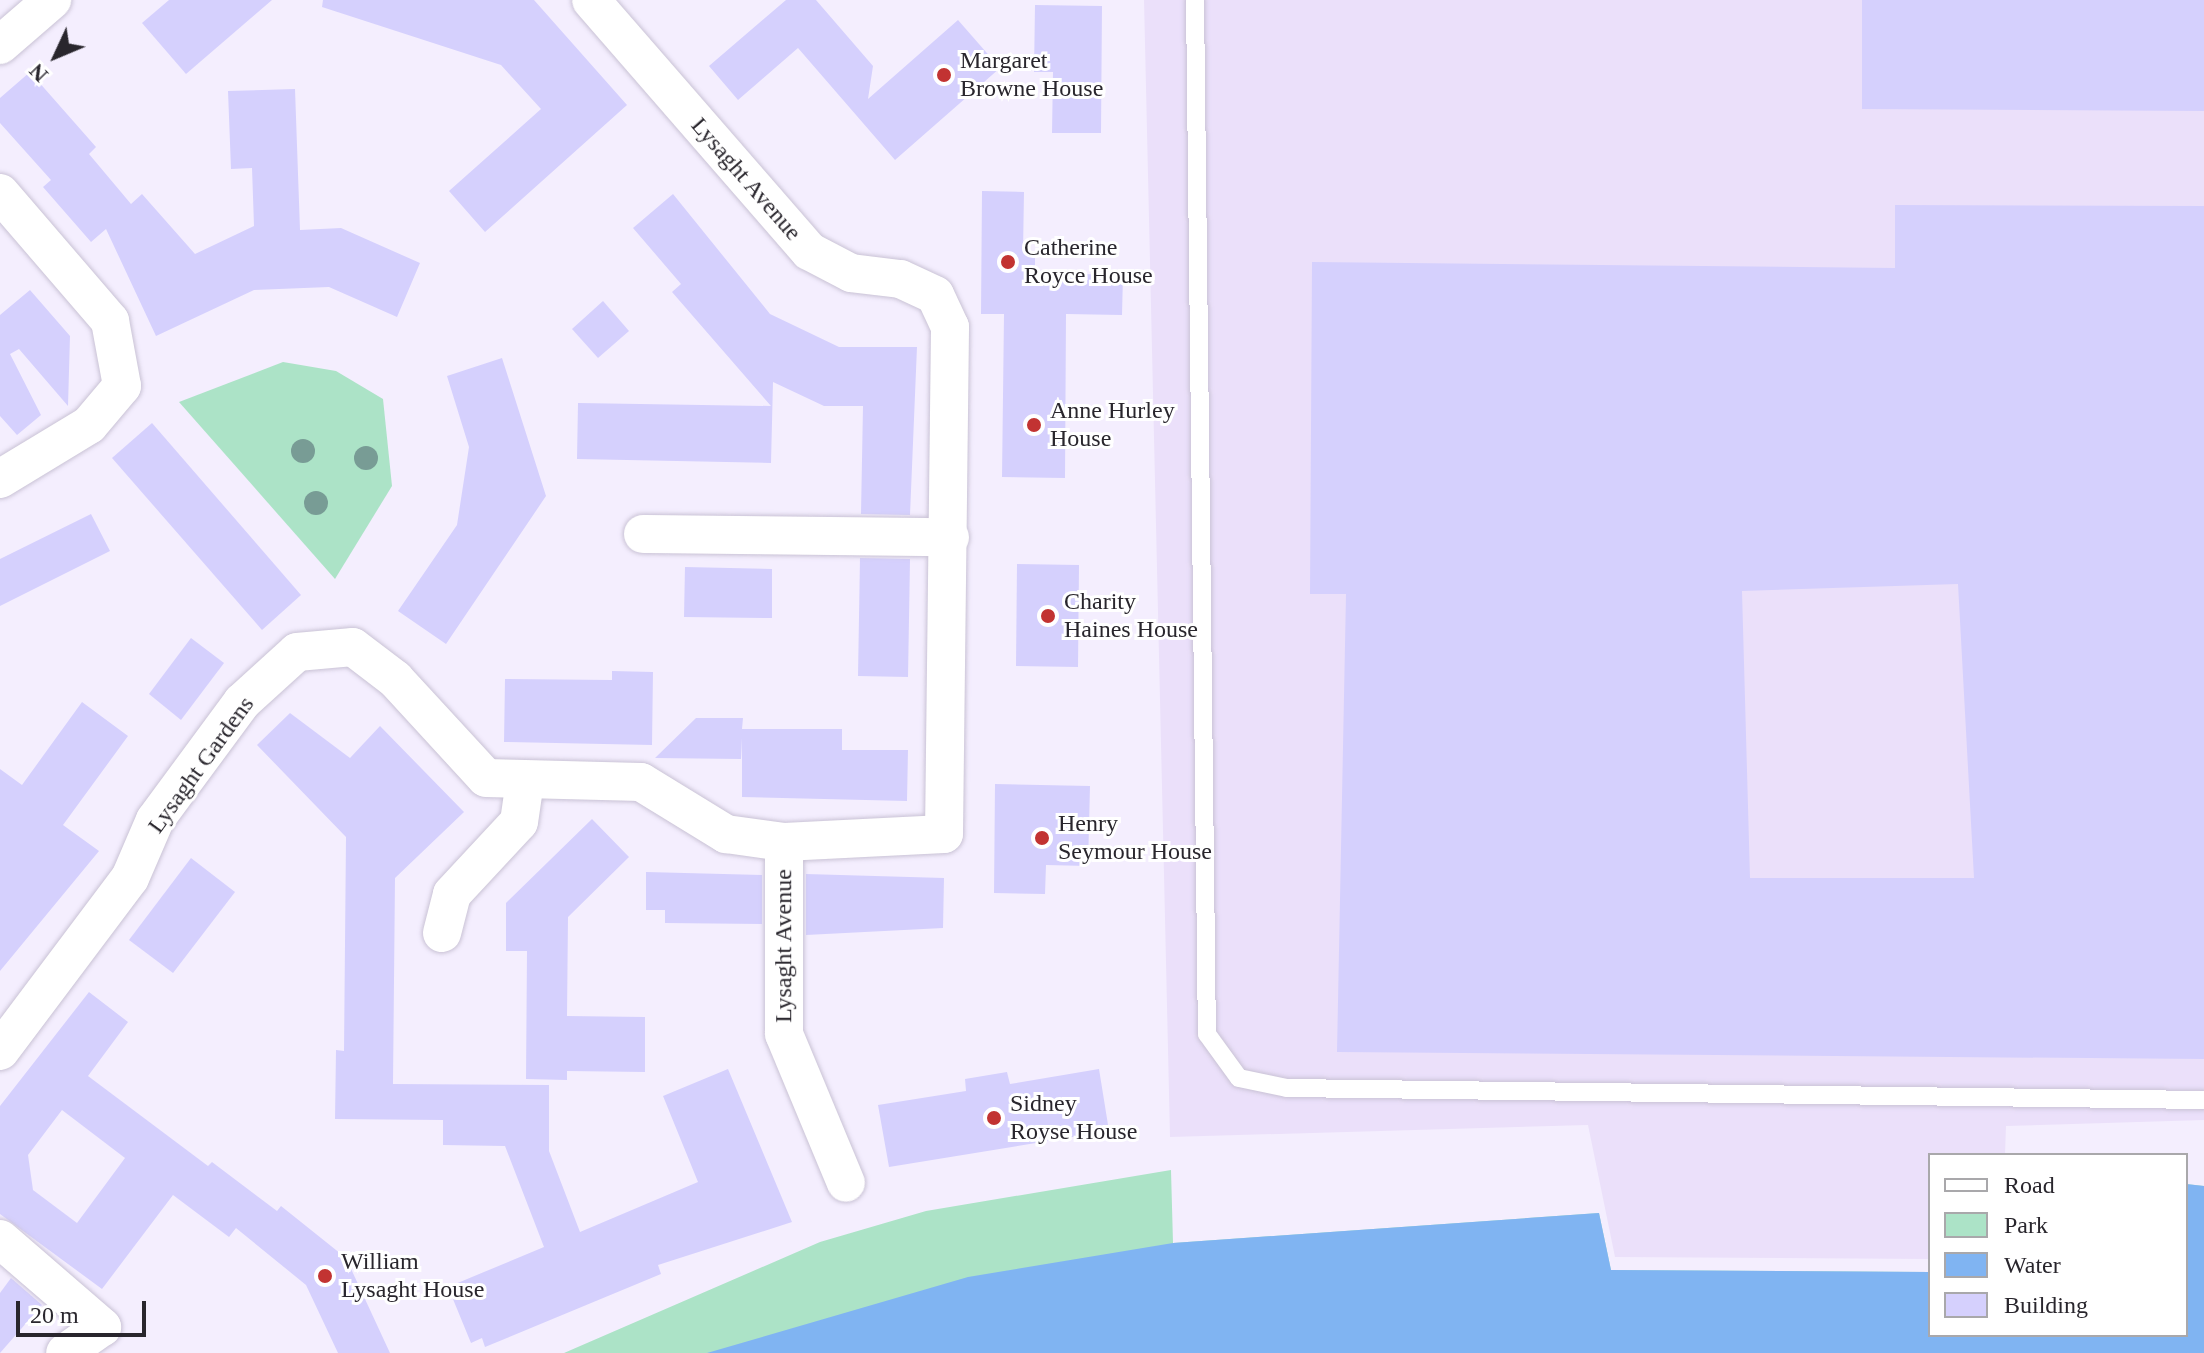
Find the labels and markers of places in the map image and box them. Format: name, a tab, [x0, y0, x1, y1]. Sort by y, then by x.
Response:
place label: Margaret Browne House	[960, 47, 1103, 103]
marker: Margaret Browne House	[935, 66, 953, 84]
place label: Catherine Royce House	[1024, 234, 1153, 290]
marker: Catherine Royce House	[999, 253, 1017, 271]
place label: Anne Hurley House	[1050, 397, 1175, 453]
marker: Anne Hurley House	[1025, 416, 1043, 434]
place label: Charity Haines House	[1064, 588, 1198, 644]
marker: Charity Haines House	[1039, 607, 1057, 625]
place label: Henry Seymour House	[1058, 810, 1212, 866]
marker: Henry Seymour House	[1033, 829, 1051, 847]
place label: Sidney Royse House	[1010, 1090, 1137, 1146]
marker: Sidney Royse House	[985, 1109, 1003, 1127]
place label: William Lysaght House	[341, 1248, 484, 1304]
marker: William Lysaght House	[316, 1267, 334, 1285]

